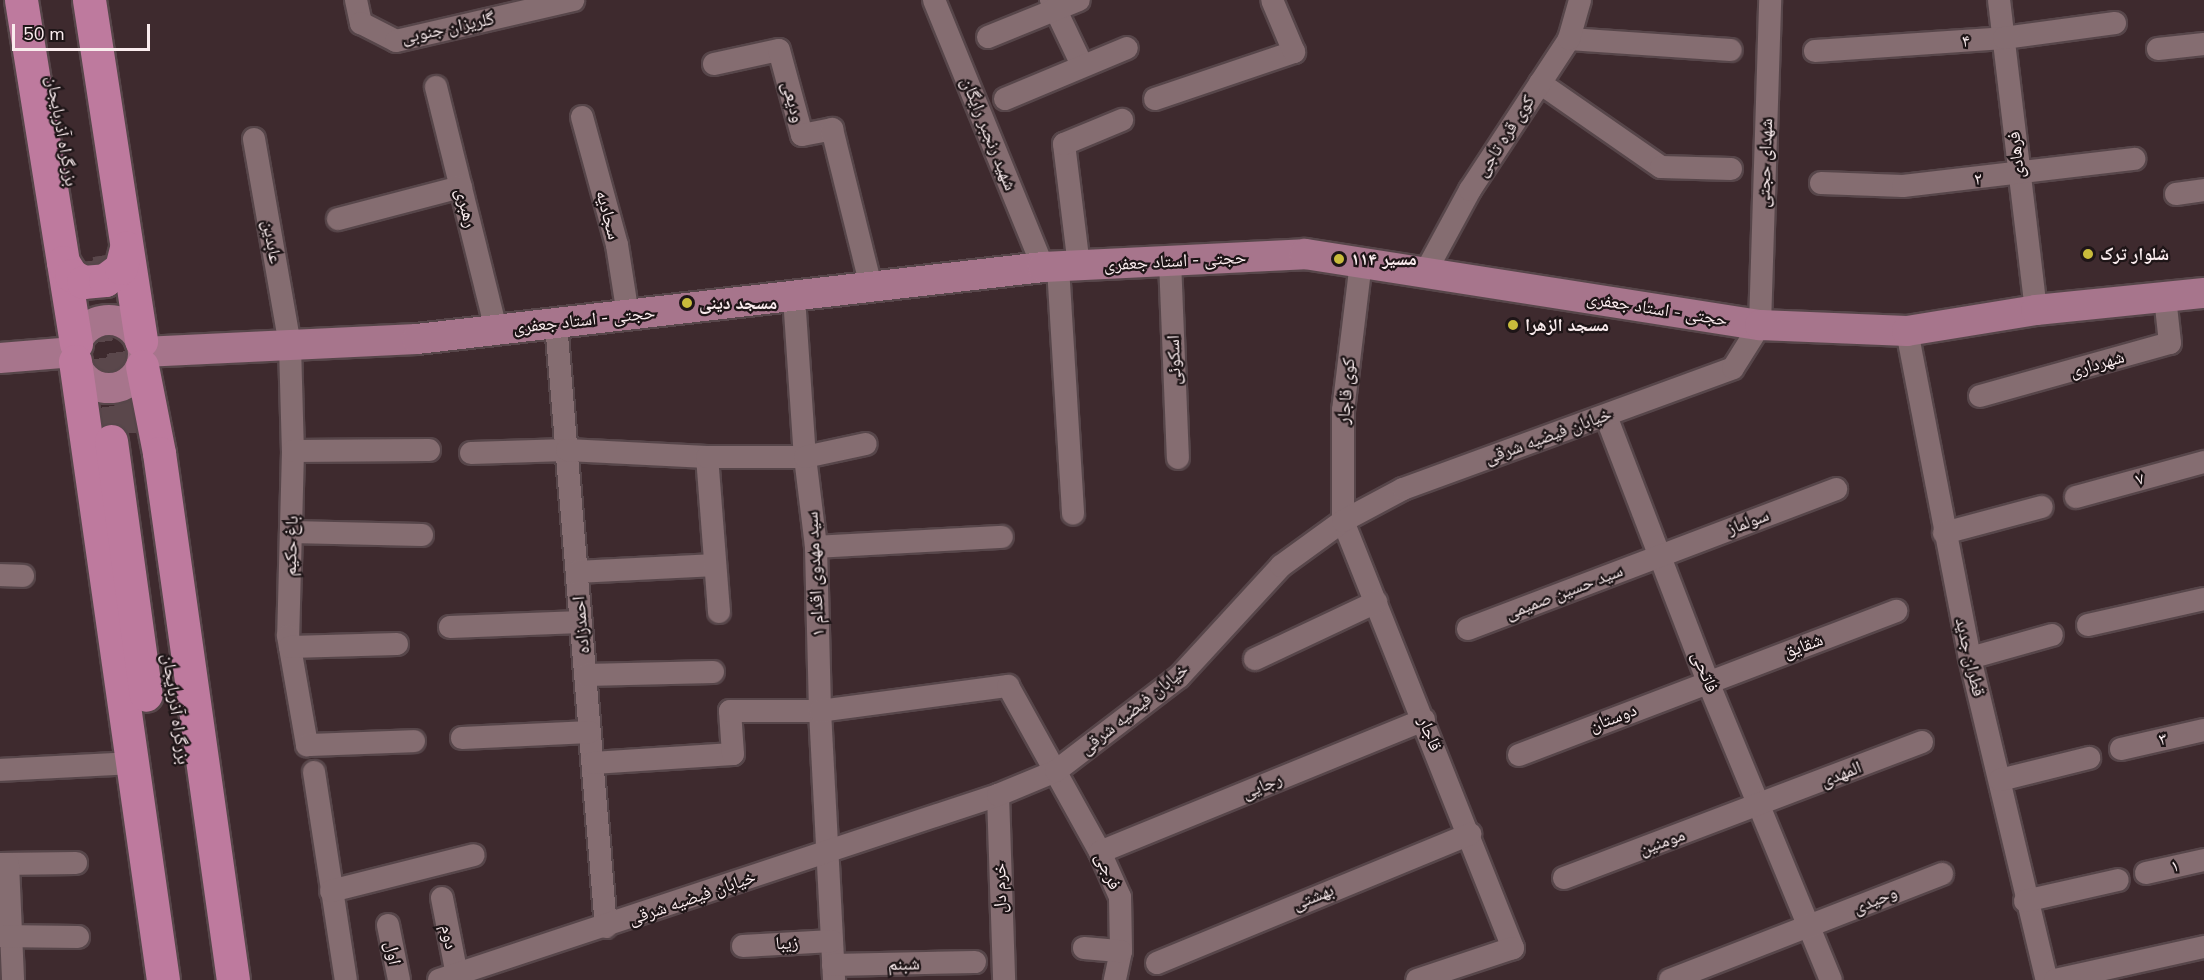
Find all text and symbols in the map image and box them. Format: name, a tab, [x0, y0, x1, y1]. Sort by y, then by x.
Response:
street label: گلریزان جنوبی	[400, 8, 496, 48]
scale bar	[15, 12, 153, 50]
text: 50 m	[23, 22, 65, 46]
street label: ۴	[1961, 30, 1971, 52]
street label: بزرگراه آذربایجان	[42, 74, 82, 188]
street label: شهید رنجبر رایگان	[956, 74, 1022, 194]
street label: ودیعی	[777, 79, 809, 125]
street label: کوی قره تاجی	[1471, 91, 1539, 181]
street label: شهدای حجتی	[1753, 118, 1777, 208]
street label: فرهادی	[2003, 130, 2029, 180]
street label: ۲	[1973, 168, 1983, 190]
street label: رهبری	[451, 186, 481, 230]
street label: سجادیه	[591, 188, 625, 242]
street label: عابدین	[258, 219, 286, 265]
place label: شلوار ترک	[2100, 243, 2169, 265]
street label: حجتی - استاد جعفری	[1103, 246, 1247, 276]
marker: شلوار ترک	[2081, 247, 2095, 261]
place label: مسیر ۱۱۴	[1351, 248, 1417, 270]
marker: مسیر ۱۱۴	[1332, 252, 1346, 266]
street label: حجتی - استاد جعفری	[1585, 287, 1729, 331]
place label: مسجد دینی	[699, 292, 777, 314]
marker: مسجد دینی	[680, 296, 694, 310]
street label: حجتی - استاد جعفری	[512, 302, 656, 338]
place label: مسجد الزهرا	[1525, 314, 1609, 336]
marker: مسجد الزهرا	[1506, 318, 1520, 332]
street label: اسکوئی	[1162, 335, 1186, 385]
street label: شهرداری	[2067, 346, 2127, 382]
street label: کوی قاجار	[1332, 357, 1360, 425]
street label: خیابان فیضیه شرقی	[1482, 403, 1614, 469]
street label: ۷	[2133, 468, 2147, 490]
street label: سولماز	[1724, 504, 1772, 540]
street label: سید مهدوی اقدام ۱	[801, 511, 829, 637]
street label: باغ حکیم	[279, 515, 303, 577]
street label: سید حسین صمیمی	[1502, 560, 1626, 624]
street label: احمدزاده	[568, 595, 594, 655]
street label: قطران جدید	[1950, 615, 1990, 699]
street label: شقایق	[1780, 629, 1826, 663]
street label: فاتحی	[1687, 648, 1723, 696]
street label: بزرگراه آذربایجان	[158, 652, 194, 766]
street label: خیابان فیضیه شرقی	[1075, 659, 1193, 759]
street label: دوستان	[1586, 699, 1640, 737]
street label: قاجار	[1413, 714, 1447, 754]
street label: ۳	[2157, 728, 2169, 750]
street label: المهدی	[1818, 756, 1864, 792]
street label: رجایی	[1239, 768, 1285, 804]
street label: مومنین	[1636, 824, 1688, 860]
street label: فرجی	[1090, 849, 1126, 893]
street label: ۱	[2169, 855, 2181, 877]
street label: خرم دل	[989, 863, 1011, 913]
street label: خیابان فیضیه شرقی	[625, 866, 759, 930]
street label: بهشتی	[1289, 879, 1337, 915]
street label: وحیدی	[1850, 881, 1900, 919]
street label: دوم	[436, 923, 462, 951]
street label: زیبا	[775, 932, 799, 954]
street label: اول	[380, 939, 406, 967]
street label: شبنم	[888, 953, 920, 975]

